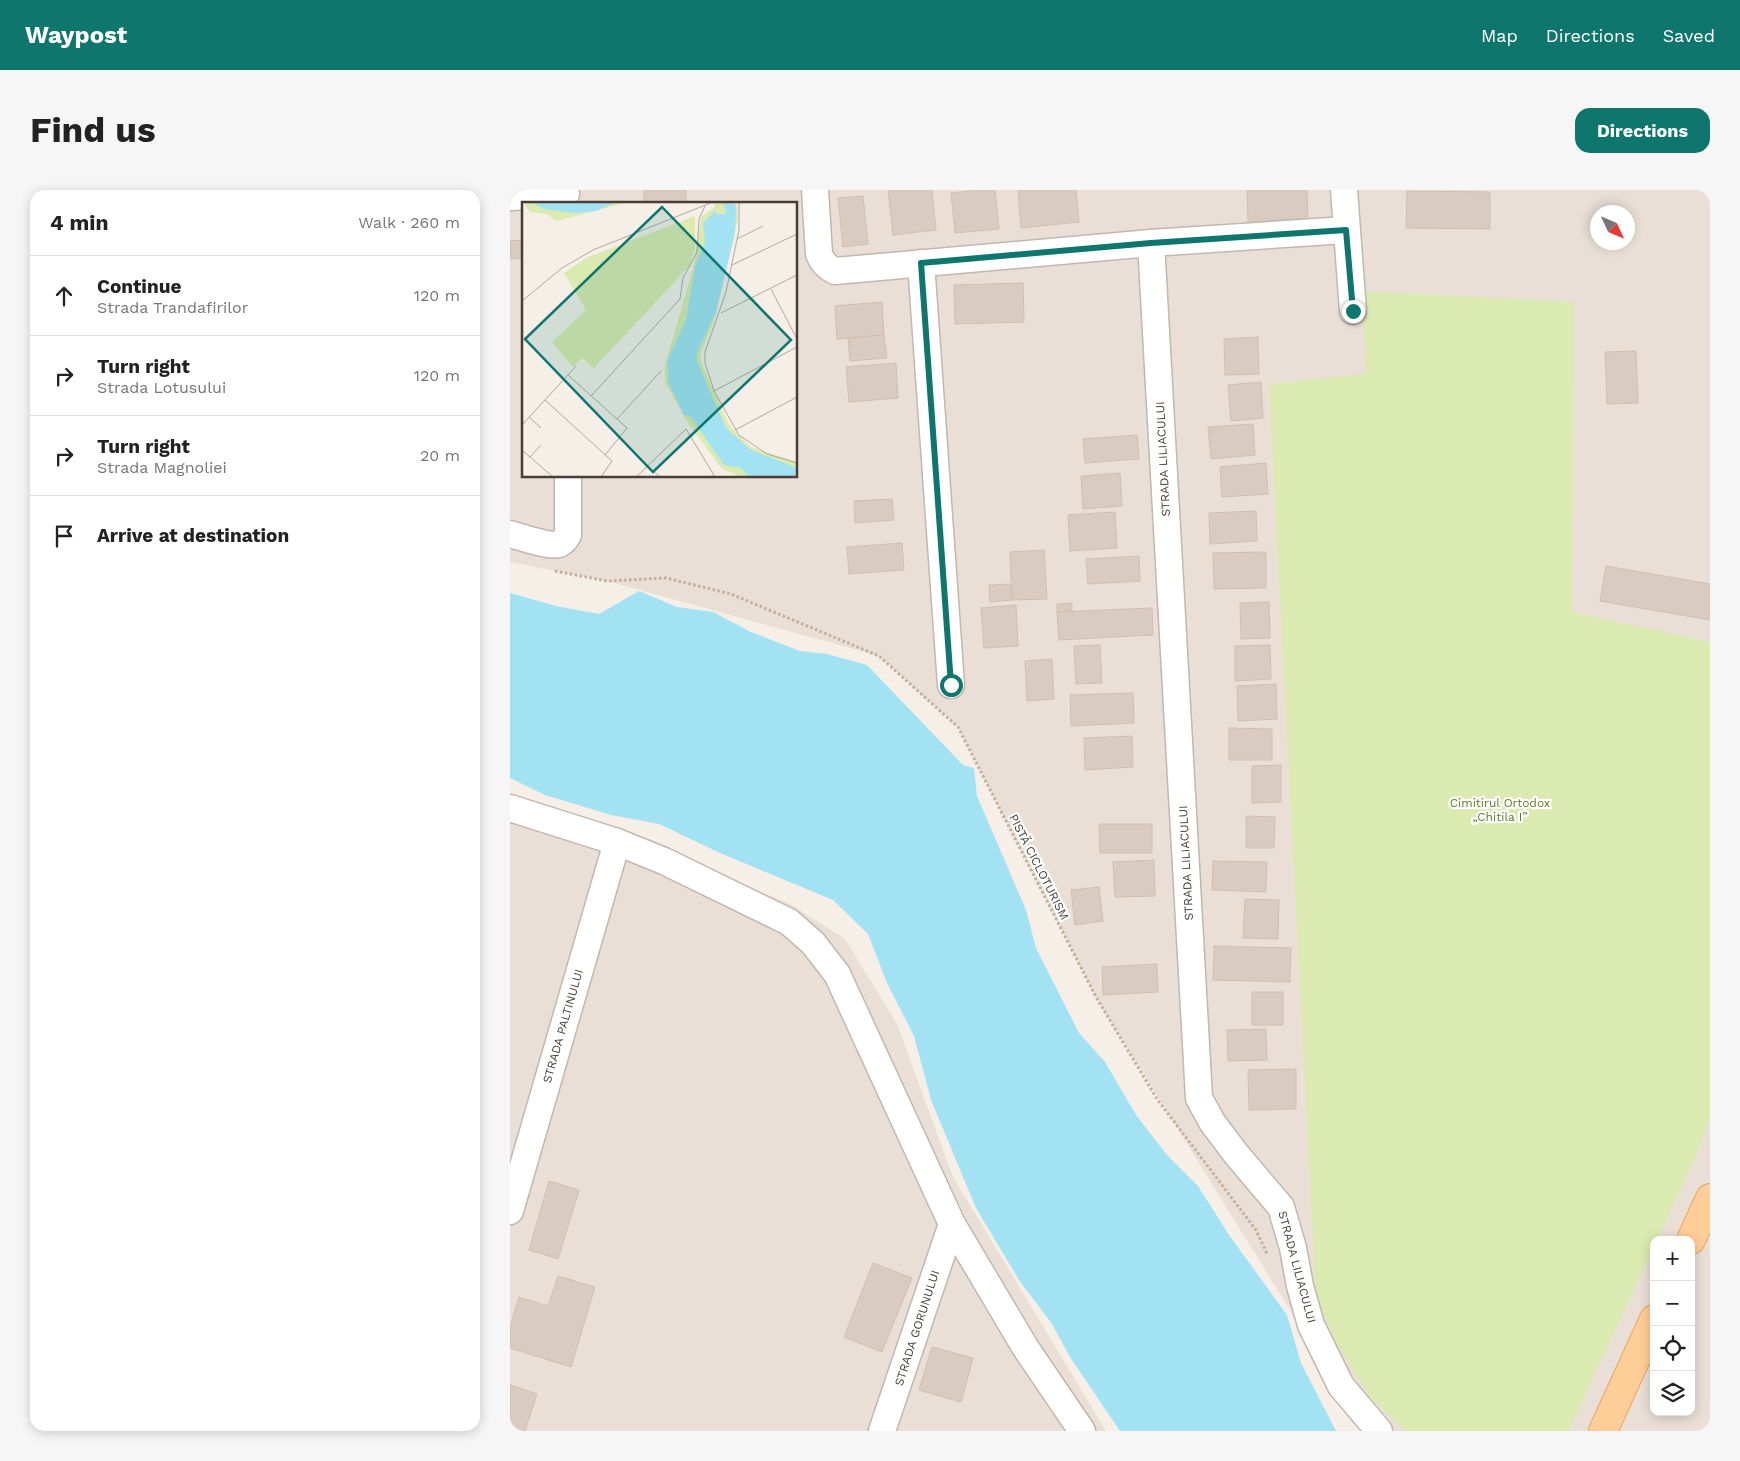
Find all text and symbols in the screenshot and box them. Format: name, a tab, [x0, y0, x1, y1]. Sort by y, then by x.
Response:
text: Waypost	[25, 21, 127, 49]
text: Map	[1481, 25, 1518, 46]
text: Directions	[1546, 25, 1635, 46]
text: Saved	[1663, 25, 1715, 46]
button: Directions	[1575, 108, 1710, 153]
text: Find us	[30, 109, 156, 151]
inset map	[522, 202, 798, 478]
north arrow	[1590, 205, 1635, 250]
text: 4 min	[50, 210, 108, 235]
text: Walk · 260 m	[358, 213, 460, 232]
text: Continue	[97, 275, 181, 298]
icon: ahead	[50, 282, 78, 310]
text: 120 m	[414, 286, 460, 305]
text: Strada Trandafirilor	[97, 298, 248, 317]
route end	[1342, 300, 1365, 323]
text: Turn right	[97, 355, 190, 378]
icon: right	[50, 362, 78, 390]
text: 120 m	[414, 366, 460, 385]
text: Strada Lotusului	[97, 378, 226, 397]
street label: STRADA LILIACULUI	[1153, 401, 1173, 517]
text: Turn right	[97, 435, 190, 458]
icon: right	[50, 442, 78, 470]
text: 20 m	[420, 446, 460, 465]
text: Strada Magnoliei	[97, 458, 227, 477]
icon: arrive	[50, 522, 78, 550]
text: Arrive at destination	[97, 524, 289, 547]
route start	[940, 674, 963, 697]
park label: Cimitirul Ortodox „Chitila I”	[1450, 796, 1550, 824]
street label: STRADA LILIACULUI	[1176, 805, 1196, 921]
street label: PISTĂ CICLOTURISM	[1006, 812, 1072, 922]
street label: STRADA PALTINULUI	[540, 967, 586, 1085]
street label: STRADA LILIACULUI	[1275, 1210, 1319, 1324]
map controls	[1650, 1236, 1695, 1416]
button: +	[1650, 1236, 1695, 1281]
street label: STRADA GORUNULUI	[892, 1268, 942, 1388]
button: −	[1650, 1281, 1695, 1326]
button: locate	[1650, 1326, 1695, 1371]
button: layers	[1650, 1371, 1695, 1416]

